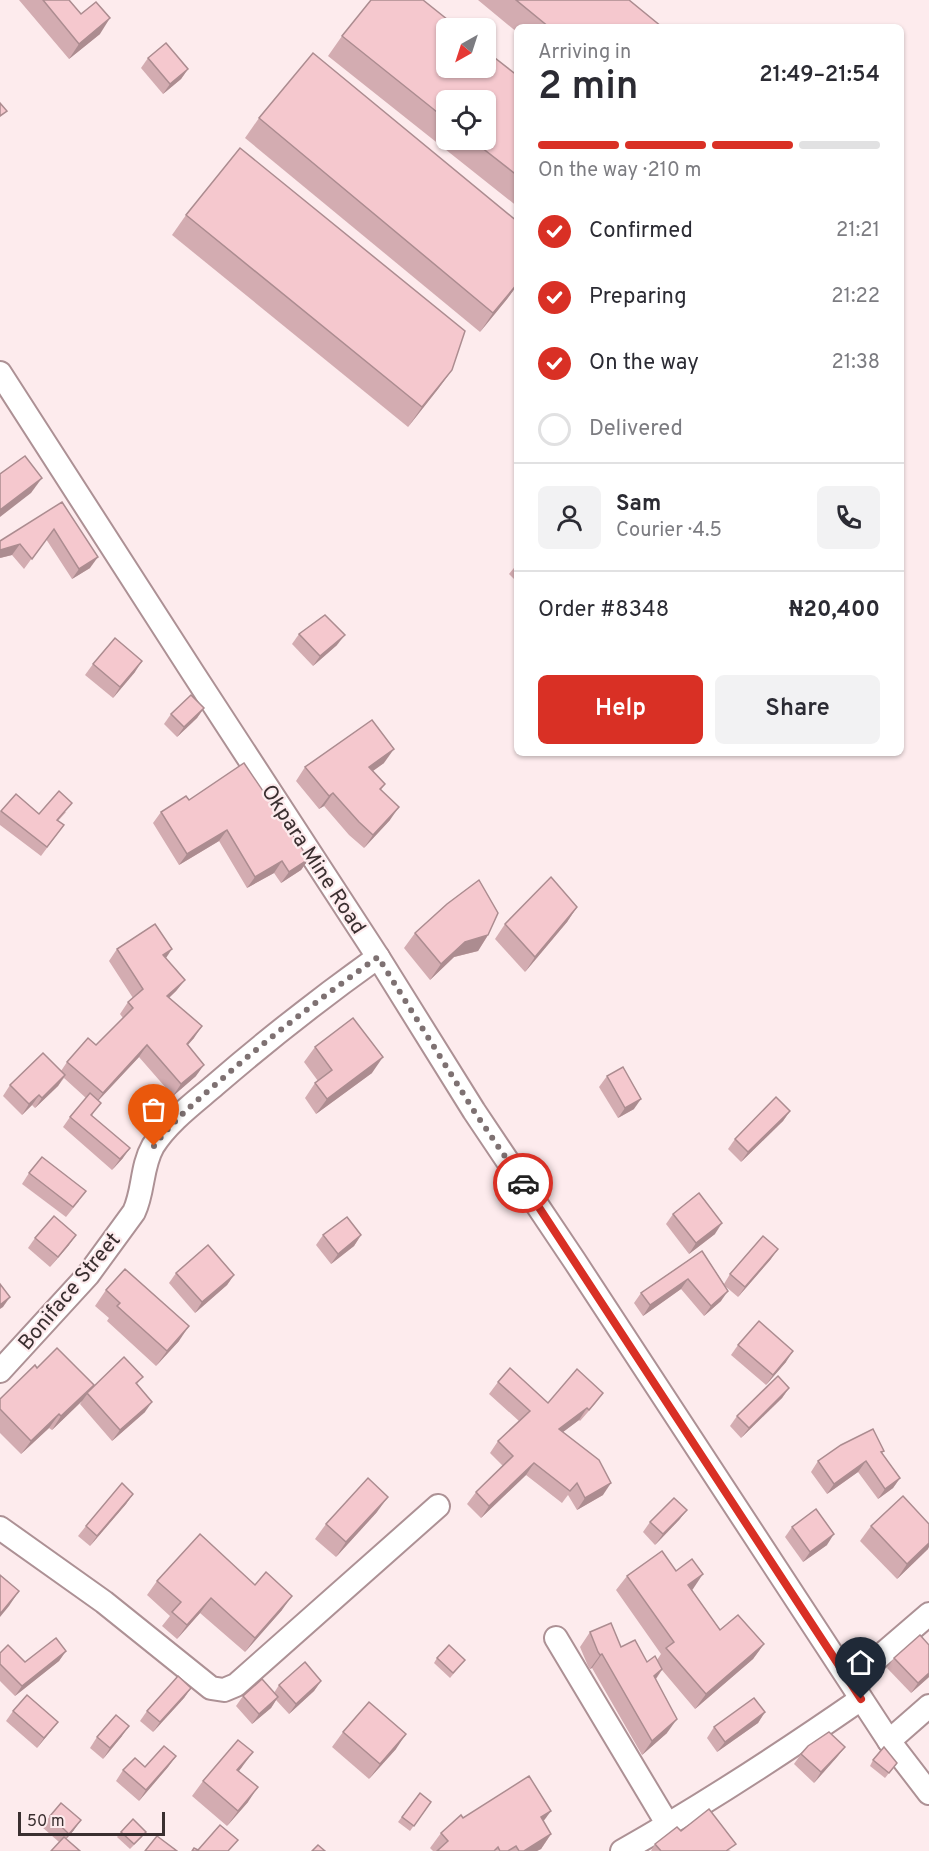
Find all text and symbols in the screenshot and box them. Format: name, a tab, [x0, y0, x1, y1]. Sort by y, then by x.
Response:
north arrow	[436, 18, 496, 78]
map controls	[436, 18, 496, 150]
text: Arriving in	[538, 40, 631, 66]
text: 21:49–21:54	[759, 62, 880, 89]
text: 2 min	[538, 64, 639, 113]
button: locate	[436, 90, 496, 150]
text: On the way · 210 m	[538, 158, 702, 184]
icon: check	[538, 215, 571, 248]
text: Confirmed	[589, 218, 693, 245]
text: 21:21	[836, 218, 880, 244]
icon: check	[538, 281, 571, 314]
text: Preparing	[589, 284, 687, 311]
text: 21:22	[831, 284, 880, 310]
icon: check	[538, 347, 571, 380]
text: On the way	[589, 350, 699, 377]
text: 21:38	[832, 350, 880, 376]
text: Delivered	[589, 416, 683, 443]
button: person	[538, 486, 601, 549]
button: phone	[817, 486, 880, 549]
text: Sam	[616, 491, 661, 518]
text: Courier · 4.5	[616, 518, 722, 544]
text: Order #8348	[538, 597, 669, 624]
text: ₦20,400	[789, 597, 880, 624]
button: Help	[538, 675, 703, 744]
button: Share	[715, 675, 880, 744]
street label: Okpara Mine Road	[254, 780, 371, 940]
pin	[128, 1084, 179, 1146]
icon: bag	[137, 1093, 170, 1126]
courier	[493, 1153, 553, 1213]
icon: car	[507, 1167, 540, 1200]
street label: Boniface Street	[13, 1227, 127, 1356]
pin	[835, 1637, 886, 1699]
icon: home	[844, 1646, 877, 1679]
scale bar	[18, 1809, 165, 1836]
text: 50 m	[27, 1812, 65, 1832]

